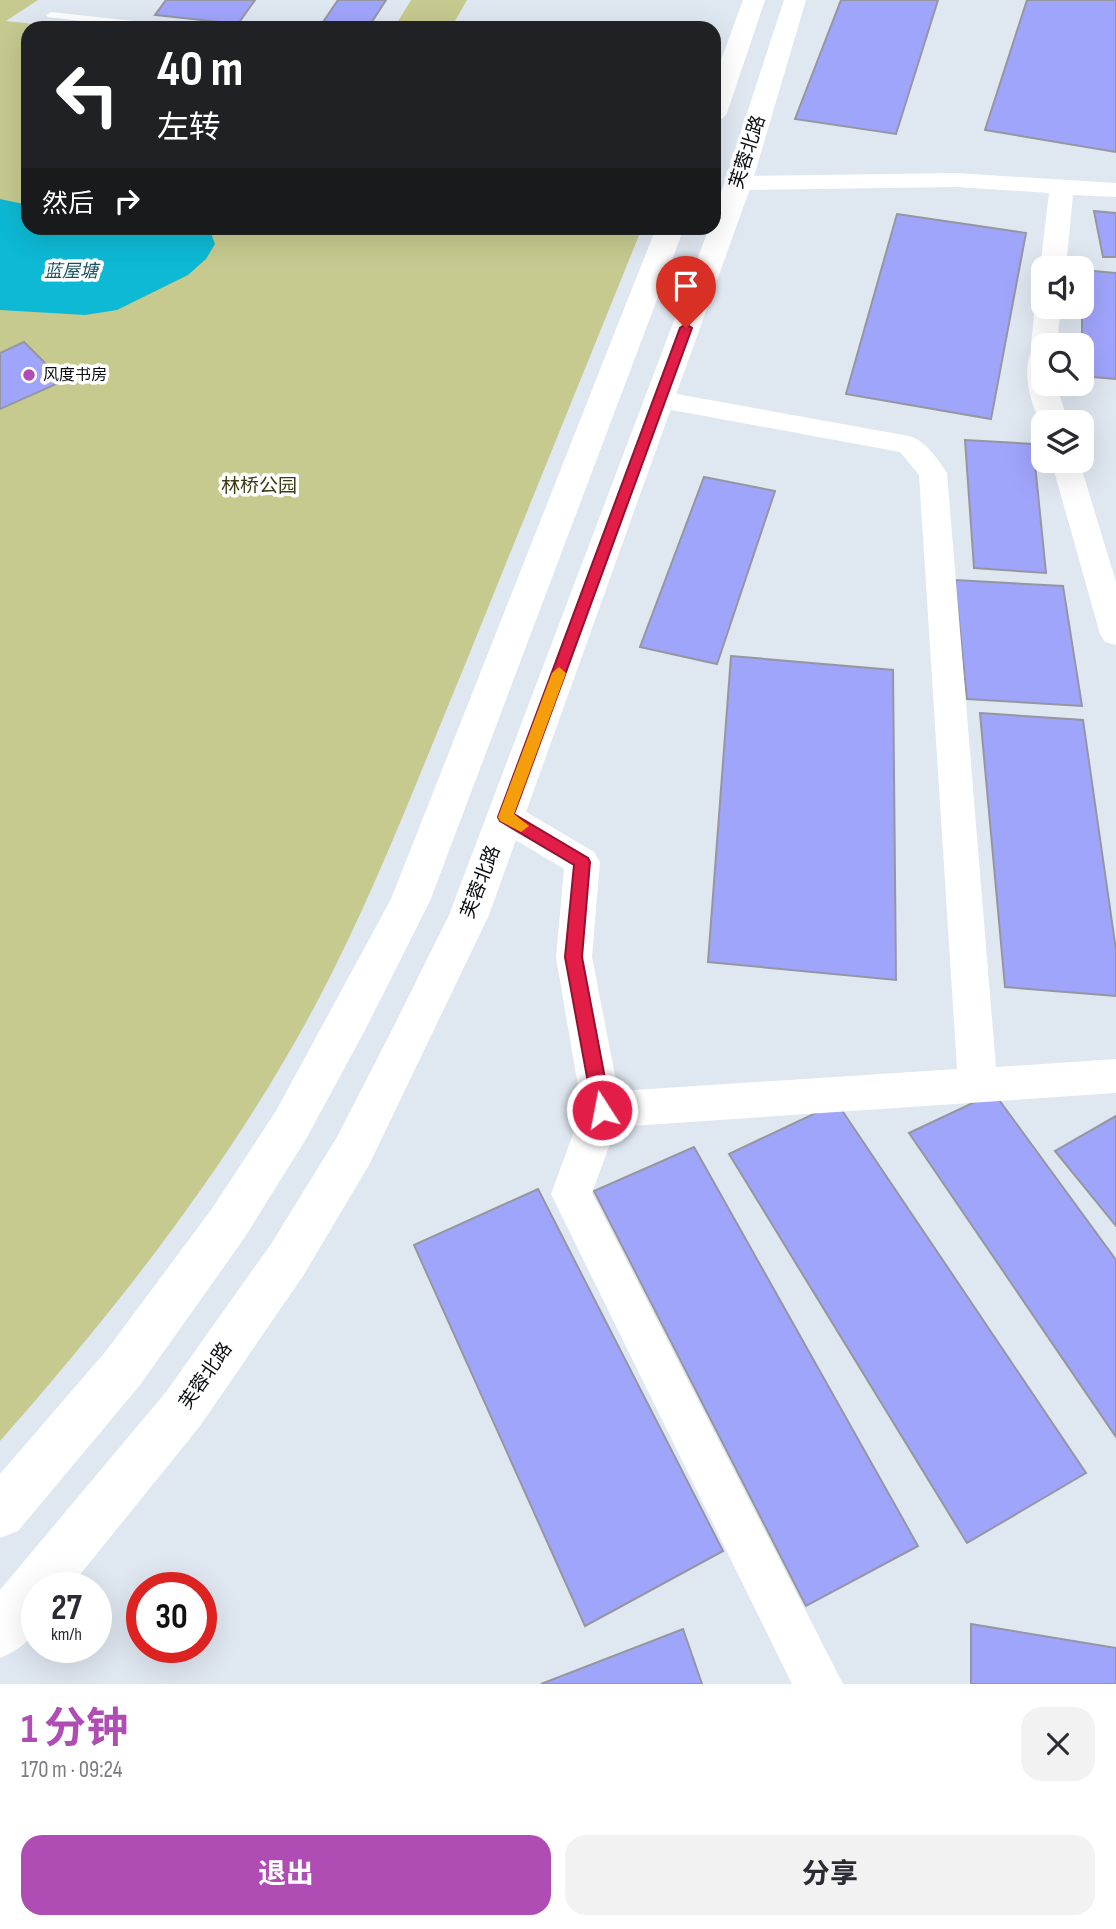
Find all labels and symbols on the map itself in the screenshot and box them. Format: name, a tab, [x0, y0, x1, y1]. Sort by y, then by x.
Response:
street label: 芙蓉北路	[725, 112, 771, 192]
pin	[656, 256, 716, 328]
water label: 蓝屋塘	[44, 261, 101, 282]
place label: 风度书房	[43, 366, 107, 385]
marker: 风度书房	[21, 367, 37, 383]
park label: 林桥公园	[221, 475, 297, 498]
street label: 芙蓉北路	[457, 842, 505, 922]
position arrow	[565, 1073, 639, 1147]
street label: 芙蓉北路	[175, 1338, 237, 1414]
speed limit sign: 30	[126, 1572, 217, 1663]

